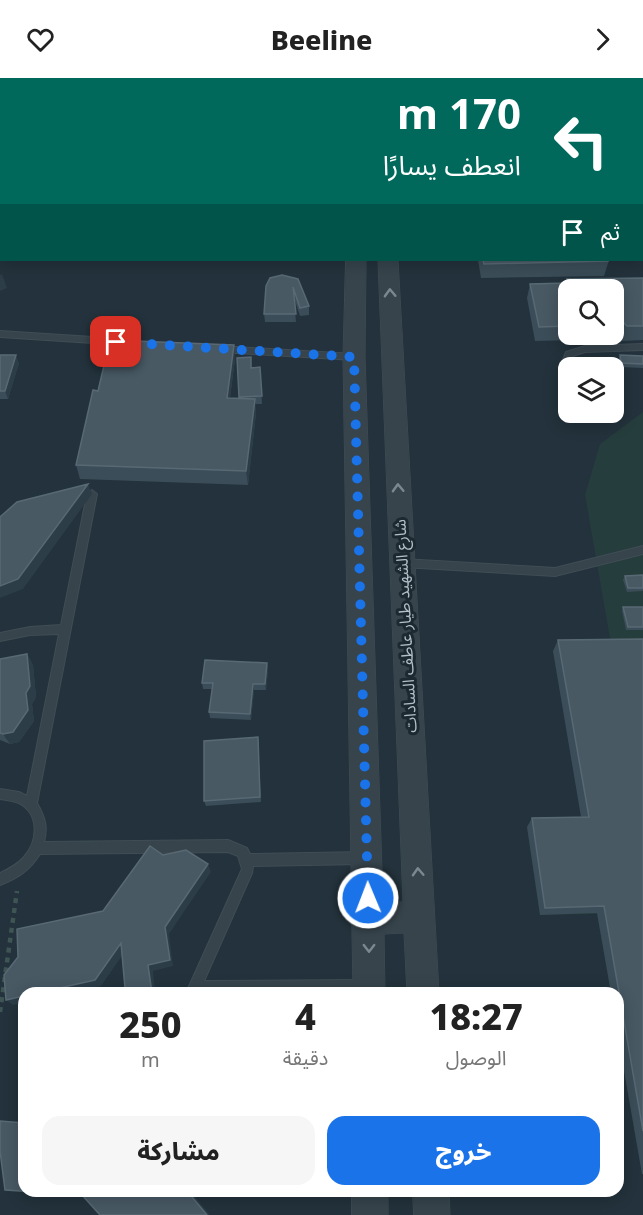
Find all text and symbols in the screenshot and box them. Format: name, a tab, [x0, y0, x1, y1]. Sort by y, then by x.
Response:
text: Beeline	[271, 21, 372, 58]
icon: heart	[24, 23, 57, 56]
icon: forward	[586, 23, 619, 56]
text: 170 m	[397, 84, 521, 141]
icon: left	[542, 102, 620, 180]
text: انعطف يسارًا	[383, 146, 521, 183]
icon: arrive	[556, 216, 589, 249]
text: ثم	[601, 216, 620, 246]
map controls	[558, 279, 624, 423]
button: search	[558, 279, 624, 345]
one-way arrow	[383, 289, 396, 298]
pin	[90, 316, 141, 367]
icon: arrive	[99, 325, 132, 358]
button: layers	[558, 357, 624, 423]
one-way arrow	[392, 484, 405, 493]
street label: شارع الشهيد طيار عاطف السادات	[388, 518, 424, 733]
position arrow	[336, 866, 400, 930]
one-way arrow	[412, 867, 425, 876]
one-way arrow	[363, 943, 375, 952]
text: 4	[295, 992, 316, 1041]
text: 18:27	[429, 992, 523, 1041]
text: 250	[119, 1000, 182, 1049]
text: دقيقة	[283, 1044, 328, 1071]
text: الوصول	[446, 1044, 507, 1071]
text: m	[141, 1046, 160, 1073]
button: مشاركة	[42, 1116, 315, 1185]
button: خروج	[327, 1116, 600, 1185]

